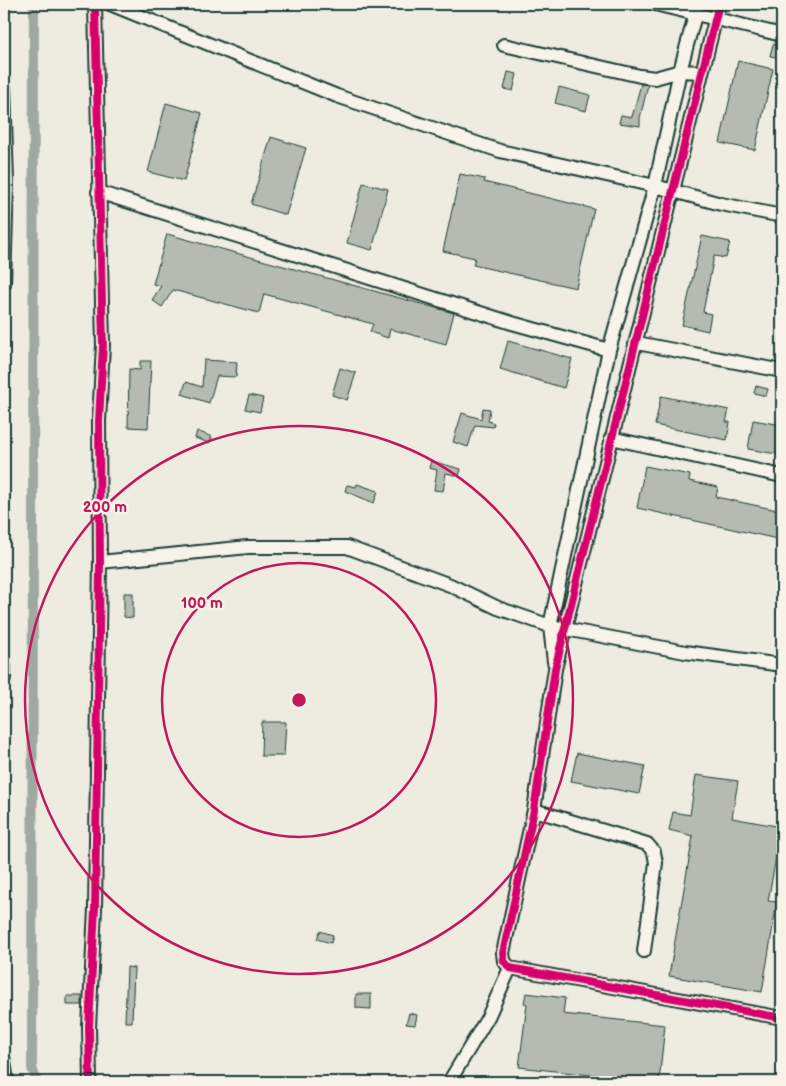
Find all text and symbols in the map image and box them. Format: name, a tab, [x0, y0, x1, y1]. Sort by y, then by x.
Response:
text: 200 m	[83, 498, 127, 517]
text: 100 m	[181, 594, 223, 613]
centre of rings	[290, 691, 308, 709]

